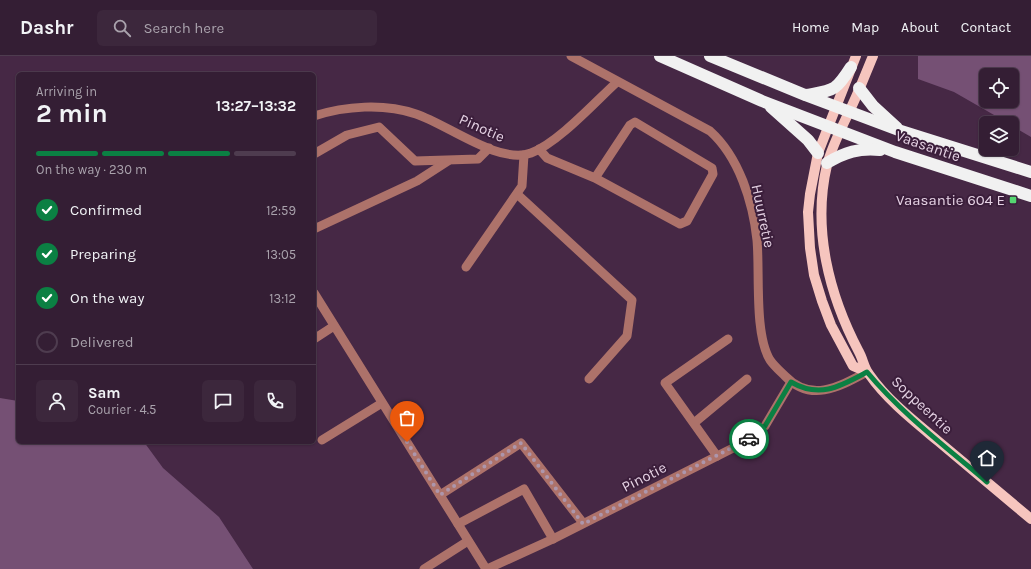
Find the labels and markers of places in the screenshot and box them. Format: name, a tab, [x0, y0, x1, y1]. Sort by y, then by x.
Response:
place label: Vaasantie 604 E	[896, 191, 1005, 209]
marker: Vaasantie 604 E	[1008, 195, 1018, 205]
pin	[390, 401, 424, 442]
pin	[970, 441, 1004, 482]

